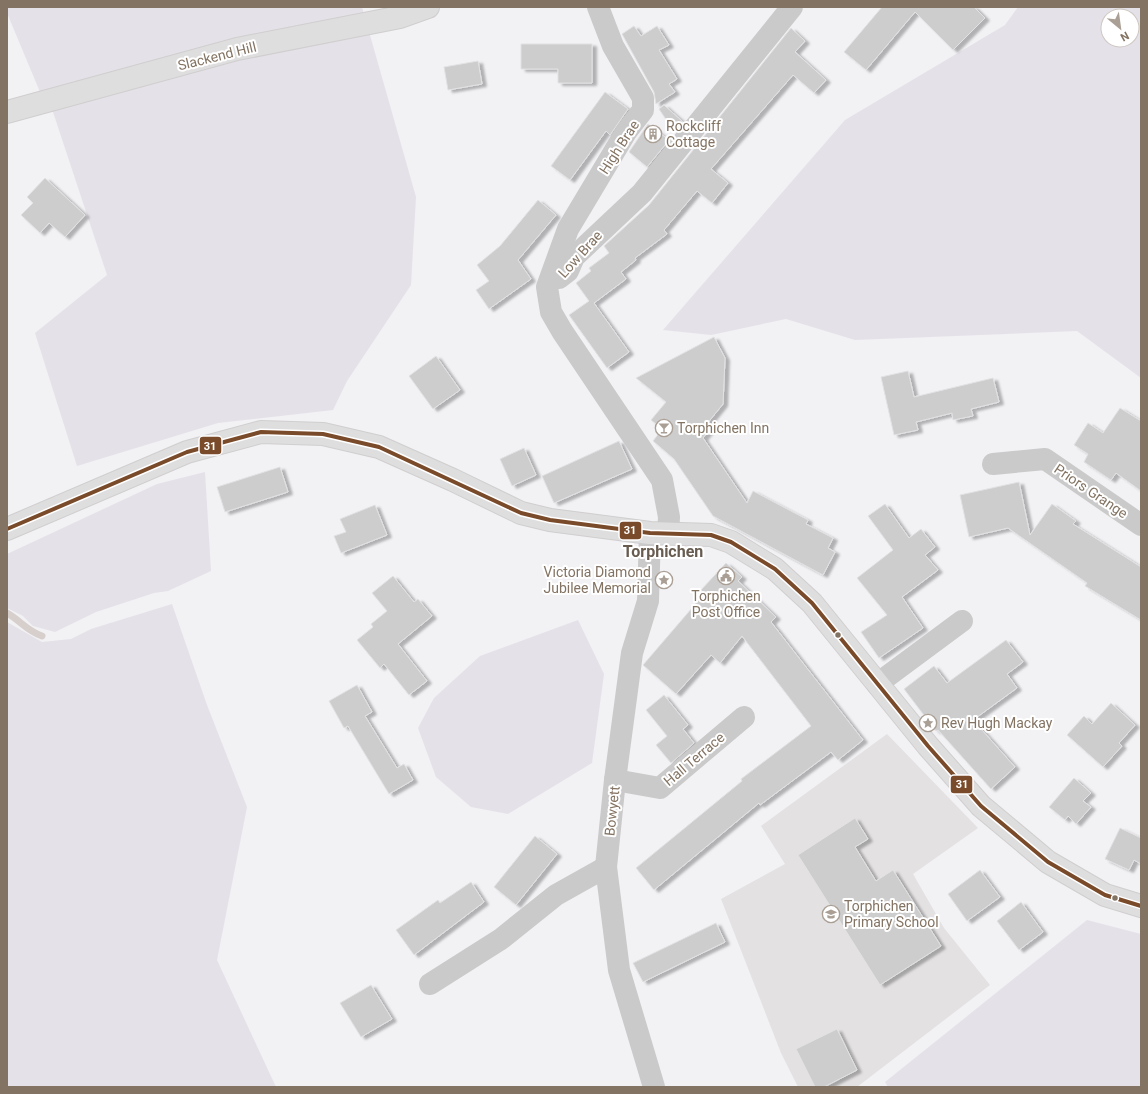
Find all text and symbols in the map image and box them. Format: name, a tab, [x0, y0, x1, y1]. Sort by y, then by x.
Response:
north arrow	[1100, 8, 1140, 48]
text: N	[1118, 29, 1131, 44]
street label: Slackend Hill	[176, 39, 258, 73]
street label: High Brae	[596, 117, 642, 177]
place label: Rockcliff Cottage	[666, 118, 721, 150]
building icon: Rockcliff Cottage	[643, 124, 663, 144]
street label: Low Brae	[555, 227, 605, 281]
bar icon: Torphichen Inn	[654, 418, 674, 438]
place label: Torphichen Inn	[677, 420, 769, 436]
line badge: 31	[199, 436, 222, 455]
text: 31	[204, 440, 216, 453]
street label: Priors Grange	[1051, 461, 1131, 521]
line badge: 31	[619, 521, 642, 540]
text: 31	[624, 524, 636, 537]
district label: Torphichen	[623, 542, 703, 561]
place label: Victoria Diamond Jubilee Memorial	[543, 564, 651, 596]
public building icon: Torphichen Post Office	[716, 566, 736, 586]
place icon: Victoria Diamond Jubilee Memorial	[654, 570, 674, 590]
place label: Torphichen Post Office	[691, 588, 761, 620]
unlabelled marker	[833, 630, 843, 640]
place icon: Rev Hugh Mackay	[918, 713, 938, 733]
place label: Rev Hugh Mackay	[941, 715, 1053, 731]
street label: Hall Terrace	[660, 729, 728, 789]
line badge: 31	[950, 775, 973, 794]
text: 31	[956, 778, 968, 791]
street label: Bowyett	[601, 785, 623, 837]
unlabelled marker	[1110, 893, 1120, 903]
place label: Torphichen Primary School	[844, 898, 939, 930]
school or university icon: Torphichen Primary School	[821, 904, 841, 924]

